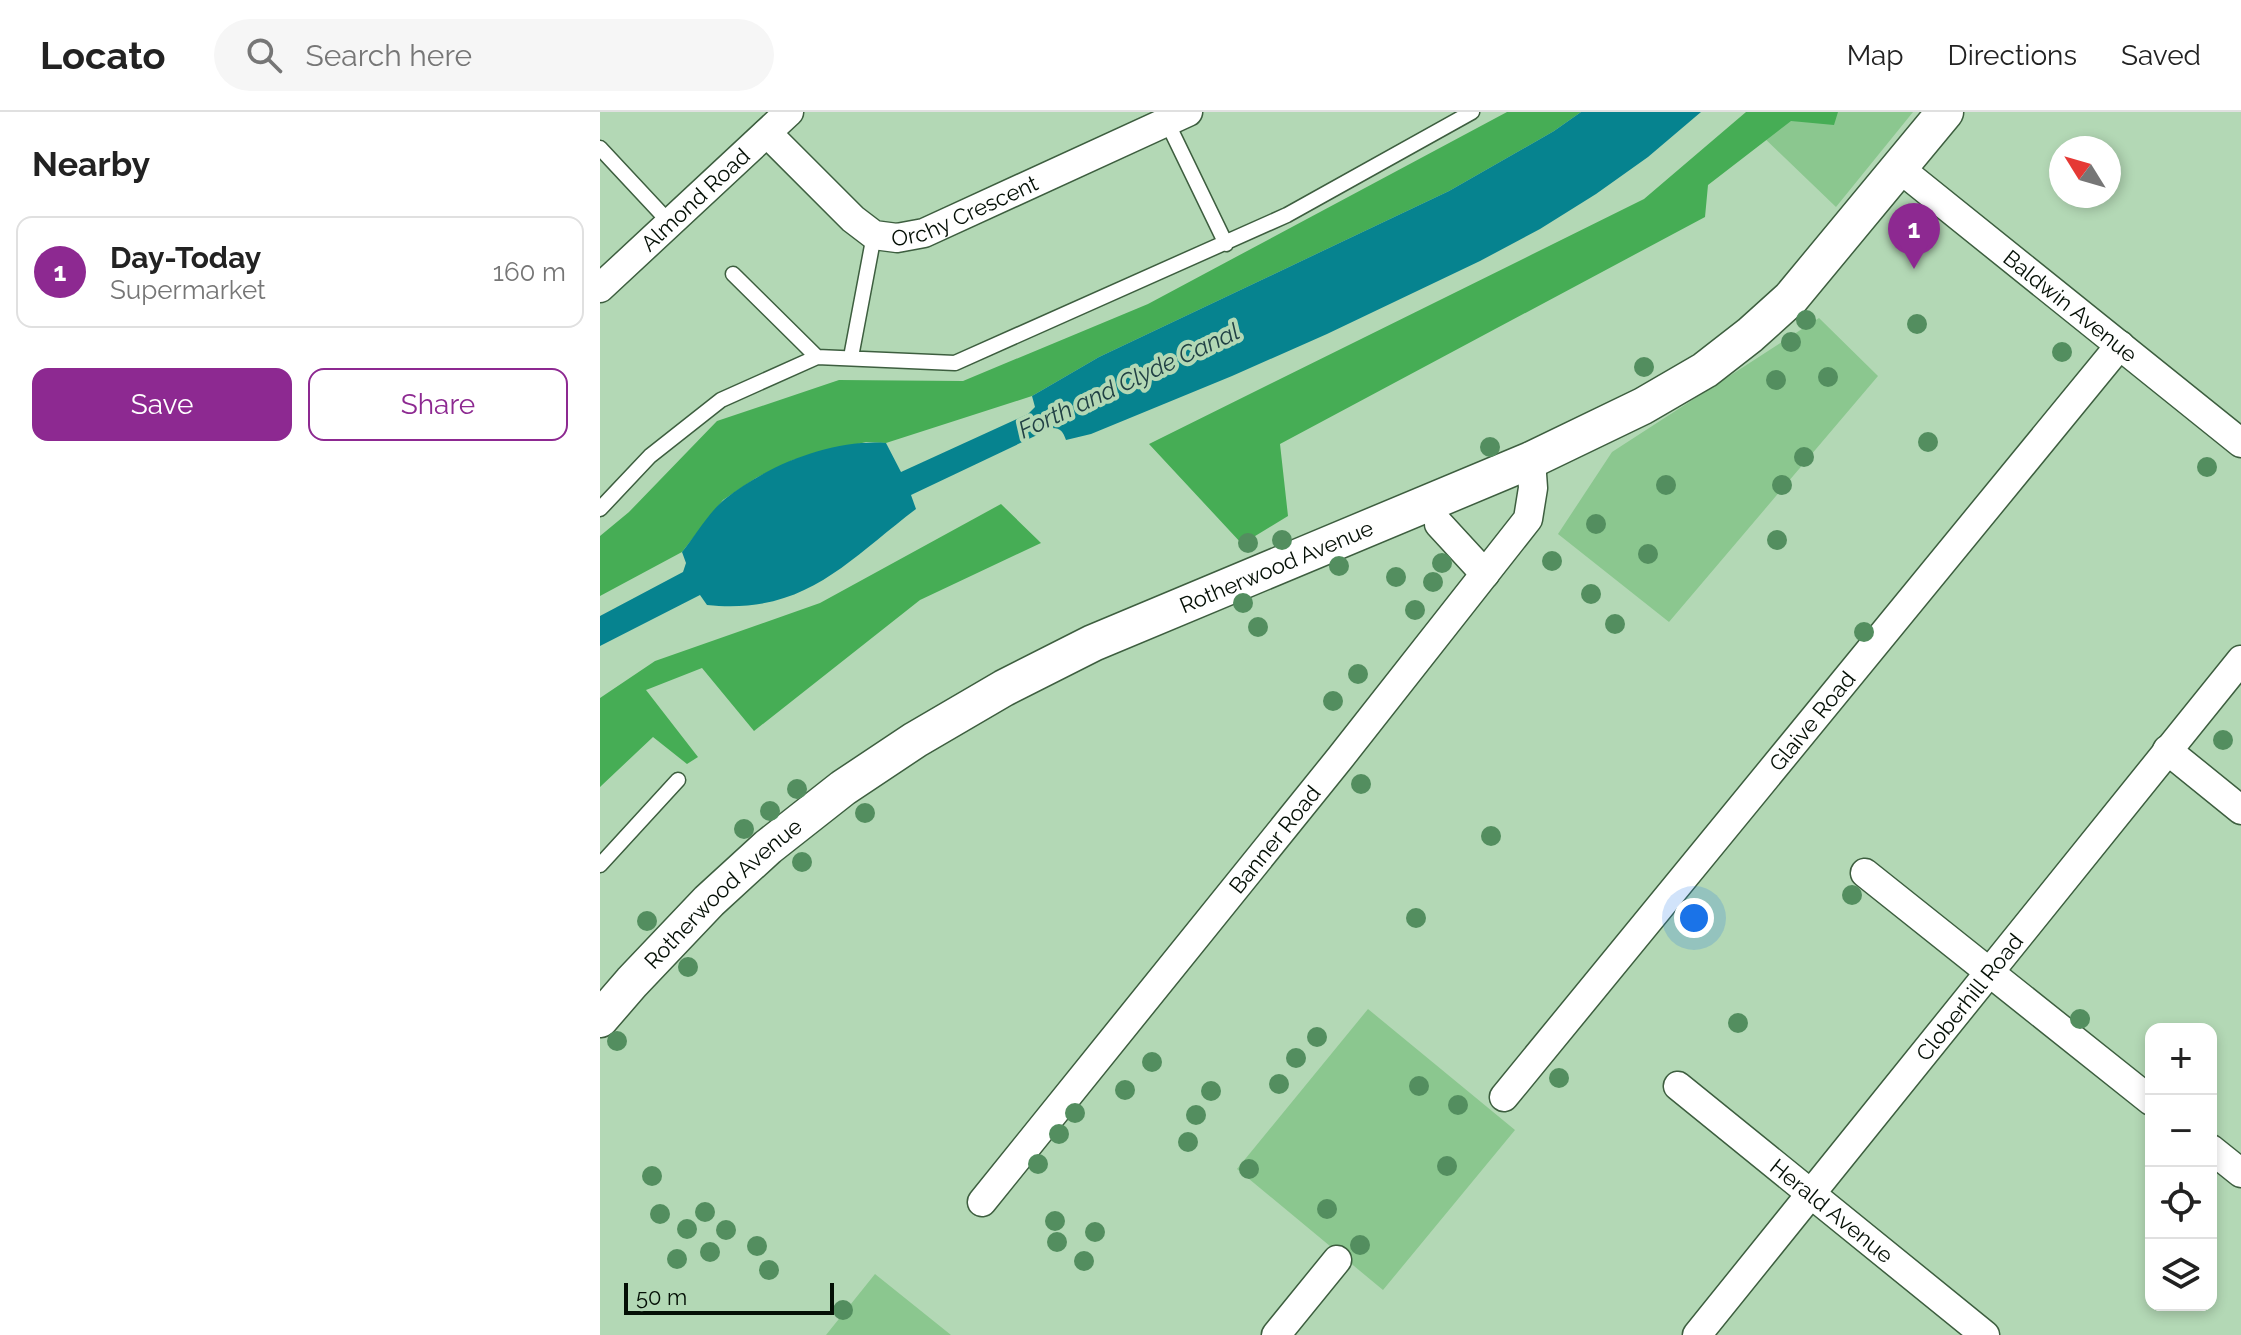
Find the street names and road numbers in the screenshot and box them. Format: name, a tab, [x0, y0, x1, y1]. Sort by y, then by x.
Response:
street label: Almond Road	[635, 142, 755, 256]
street label: Orchy Crescent	[889, 169, 1042, 252]
street label: Baldwin Avenue	[1998, 244, 2143, 367]
street label: Rotherwood Avenue	[1176, 514, 1377, 618]
street label: Glaive Road	[1764, 666, 1860, 776]
street label: Banner Road	[1223, 780, 1326, 898]
street label: Rotherwood Avenue	[639, 813, 807, 974]
street label: Cloberhill Road	[1910, 928, 2028, 1066]
street label: Herald Avenue	[1765, 1153, 1898, 1268]

